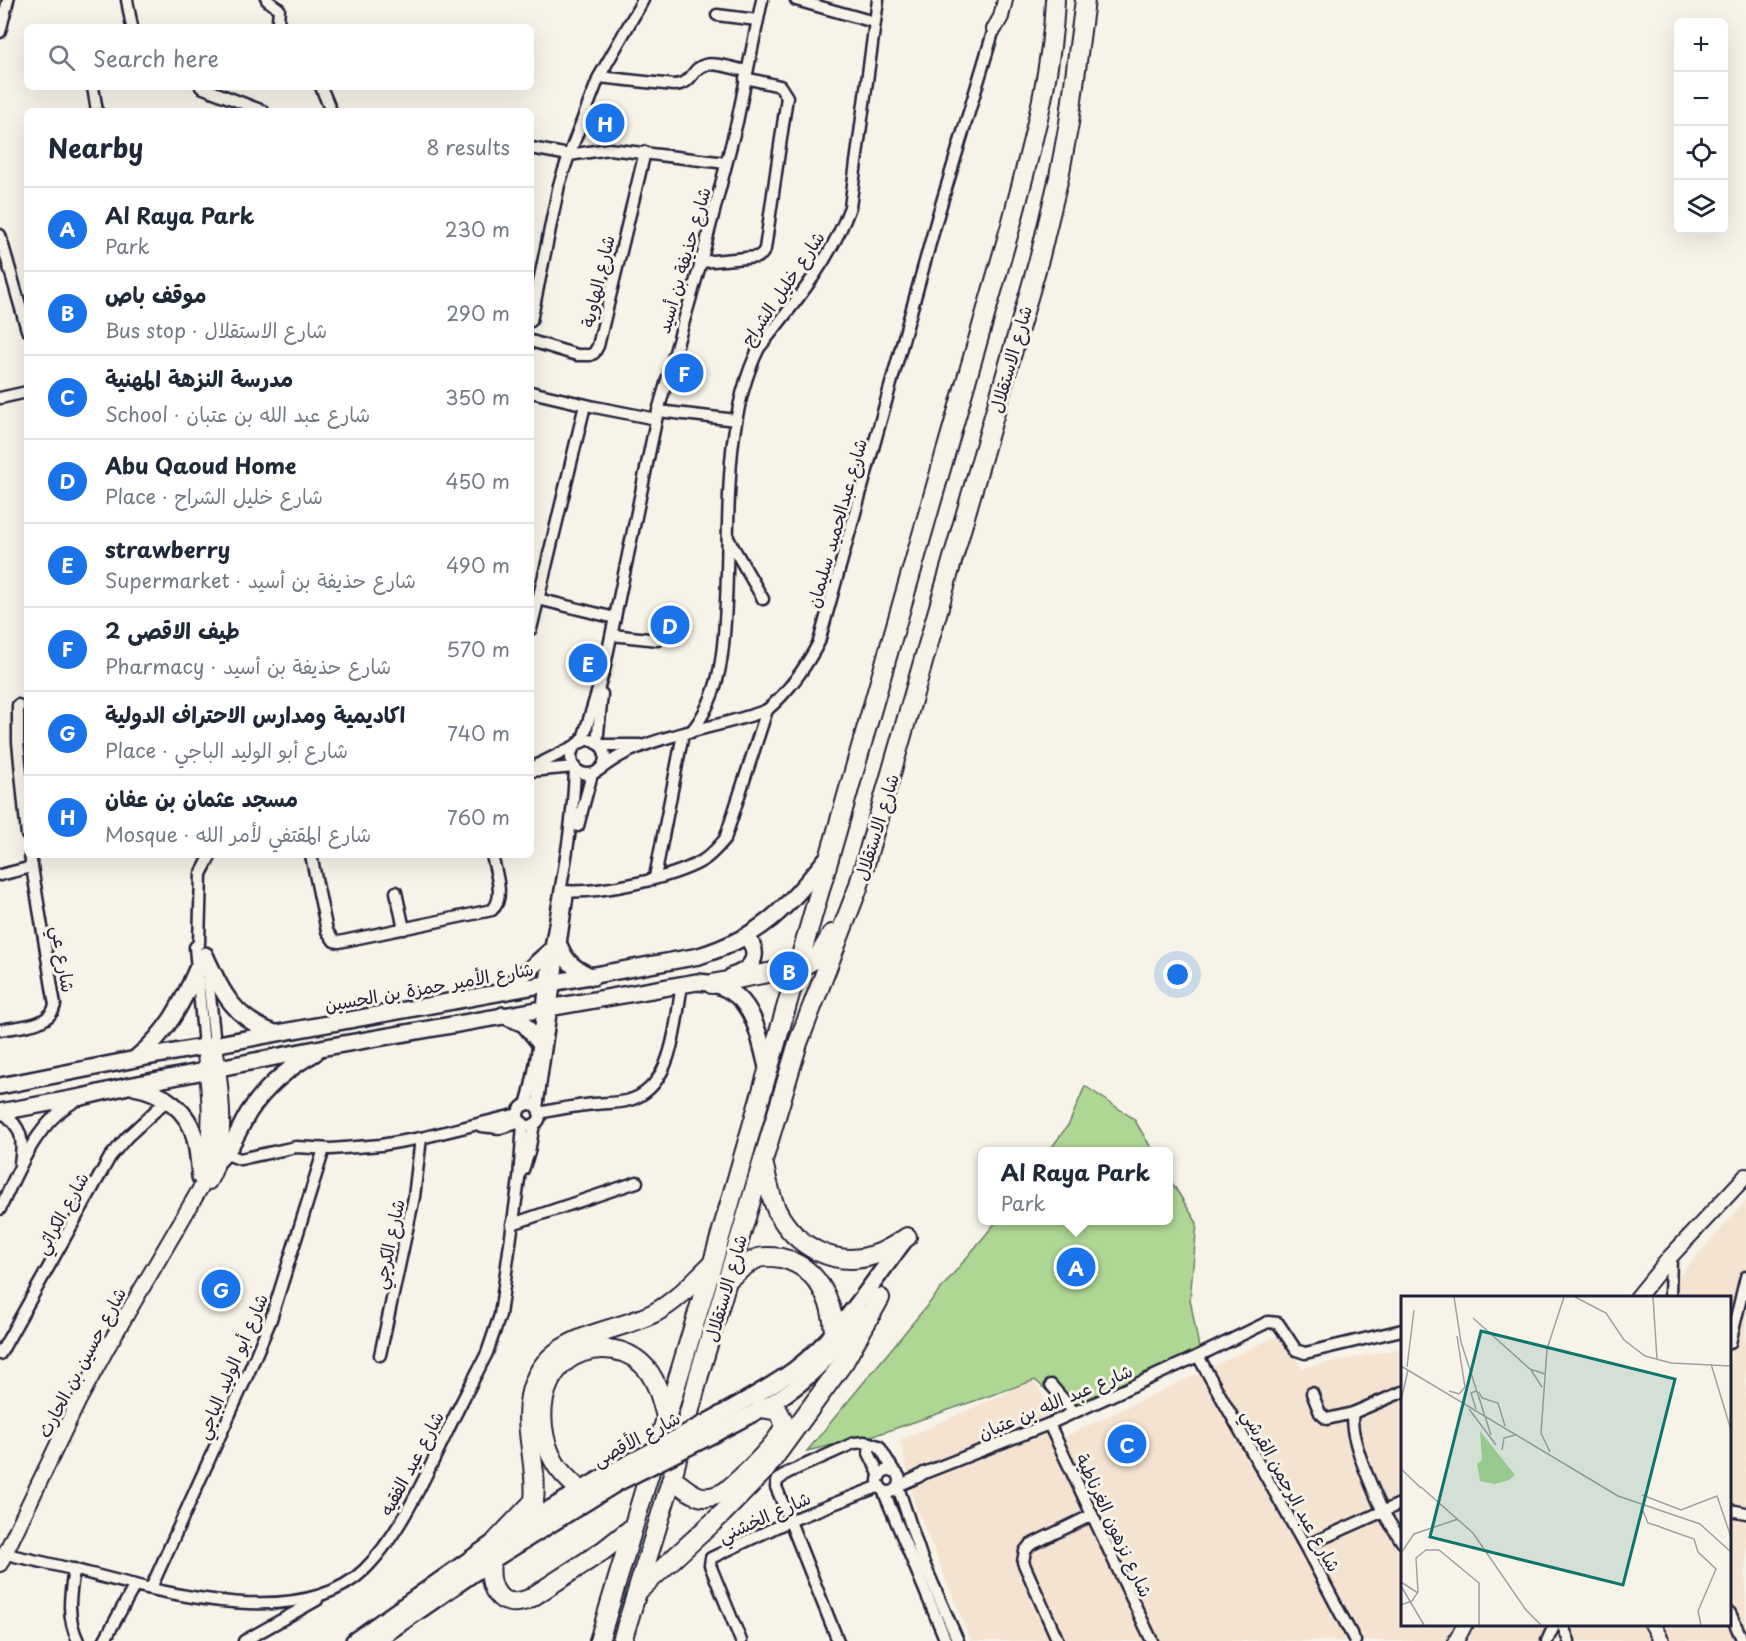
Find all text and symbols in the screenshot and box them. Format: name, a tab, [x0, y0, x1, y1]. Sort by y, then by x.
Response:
map controls	[1674, 18, 1728, 234]
button: +	[1674, 18, 1728, 72]
search box	[24, 24, 534, 90]
icon: search	[45, 41, 78, 74]
text: Search here	[93, 41, 219, 74]
button: −	[1674, 72, 1728, 126]
pin: H	[586, 100, 624, 146]
button: locate	[1674, 126, 1728, 180]
text: Nearby	[48, 128, 143, 167]
text: 8 results	[426, 132, 510, 162]
button: layers	[1674, 180, 1728, 234]
street label: شارع حذيفة بن أسيد	[649, 184, 717, 336]
text: Al Raya Park	[105, 198, 254, 231]
text: A	[60, 214, 75, 244]
text: 230 m	[445, 214, 510, 244]
street label: شارع خليل الشراح	[733, 225, 831, 351]
text: Park	[105, 231, 150, 261]
street label: شارع الهاوية	[573, 232, 621, 330]
text: موقف باص	[105, 277, 206, 310]
text: B	[61, 298, 74, 328]
text: 290 m	[446, 298, 510, 328]
street label: شارع الاستقلال	[982, 302, 1038, 416]
text: Bus stop · شارع الاستقلال	[105, 315, 327, 345]
pin: F	[664, 350, 704, 395]
text: مدرسة النزهة المهنية	[105, 361, 293, 394]
text: C	[60, 382, 75, 412]
text: 350 m	[445, 382, 510, 412]
text: School · شارع عبد الله بن عتبان	[105, 399, 370, 429]
street label: شارع عبدالحميد سليمان	[799, 435, 873, 611]
text: Abu Qaoud Home	[105, 448, 297, 481]
text: D	[60, 466, 75, 496]
text: 450 m	[445, 466, 510, 496]
text: Place · شارع خليل الشراح	[105, 481, 323, 511]
text: strawberry	[105, 532, 230, 565]
text: E	[61, 550, 74, 580]
text: 490 m	[446, 550, 510, 580]
text: Supermarket · شارع حذيفة بن أسيد	[105, 565, 416, 595]
pin: D	[650, 602, 690, 648]
text: طيف الاقصى 2	[105, 613, 240, 646]
text: F	[62, 634, 73, 664]
text: 570 m	[446, 634, 510, 664]
pin: E	[568, 640, 608, 686]
text: Pharmacy · شارع حذيفة بن أسيد	[105, 651, 391, 681]
text: اكاديمية ومدارس الاحتراف الدولية	[105, 697, 405, 730]
text: G	[59, 718, 76, 748]
text: 740 m	[447, 718, 510, 748]
text: Place · شارع أبو الوليد الباجي	[105, 735, 348, 765]
street label: شارع الاستقلال	[847, 770, 905, 884]
text: مسجد عثمان بن عفان	[105, 781, 298, 814]
text: H	[60, 802, 75, 832]
text: 760 m	[447, 802, 510, 832]
text: Mosque · شارع المقتفي لأمر الله	[105, 819, 371, 849]
street label: شارع عي	[41, 924, 83, 995]
pin: B	[770, 948, 808, 994]
street label: شارع الأمير حمزة بن الحسين	[322, 954, 536, 1018]
your location	[1163, 960, 1192, 989]
popup	[978, 1147, 1173, 1225]
text: Al Raya Park	[1001, 1155, 1150, 1188]
street label: شارع الكراثي	[27, 1167, 98, 1261]
text: Park	[1001, 1188, 1045, 1218]
street label: شارع الكرجي	[365, 1197, 415, 1292]
street label: شارع الاستقلال	[697, 1231, 753, 1345]
pin: A	[1056, 1244, 1096, 1290]
pin: G	[202, 1266, 240, 1312]
street label: شارع حسين بن الحارث	[30, 1282, 132, 1442]
street label: شارع أبو الوليد الباجي	[188, 1289, 278, 1445]
inset map	[1401, 1296, 1731, 1626]
street label: شارع عبد الله بن عتبان	[974, 1356, 1136, 1446]
street label: شارع الأقصى	[587, 1404, 685, 1472]
street label: شارع عبد الرحمن القرشي	[1232, 1404, 1348, 1578]
street label: شارع عيد الفقيه	[372, 1406, 450, 1520]
pin: C	[1108, 1422, 1146, 1466]
street label: شارع نزهون الغرناطية	[1070, 1449, 1160, 1601]
street label: شارع الخشني	[713, 1484, 816, 1552]

